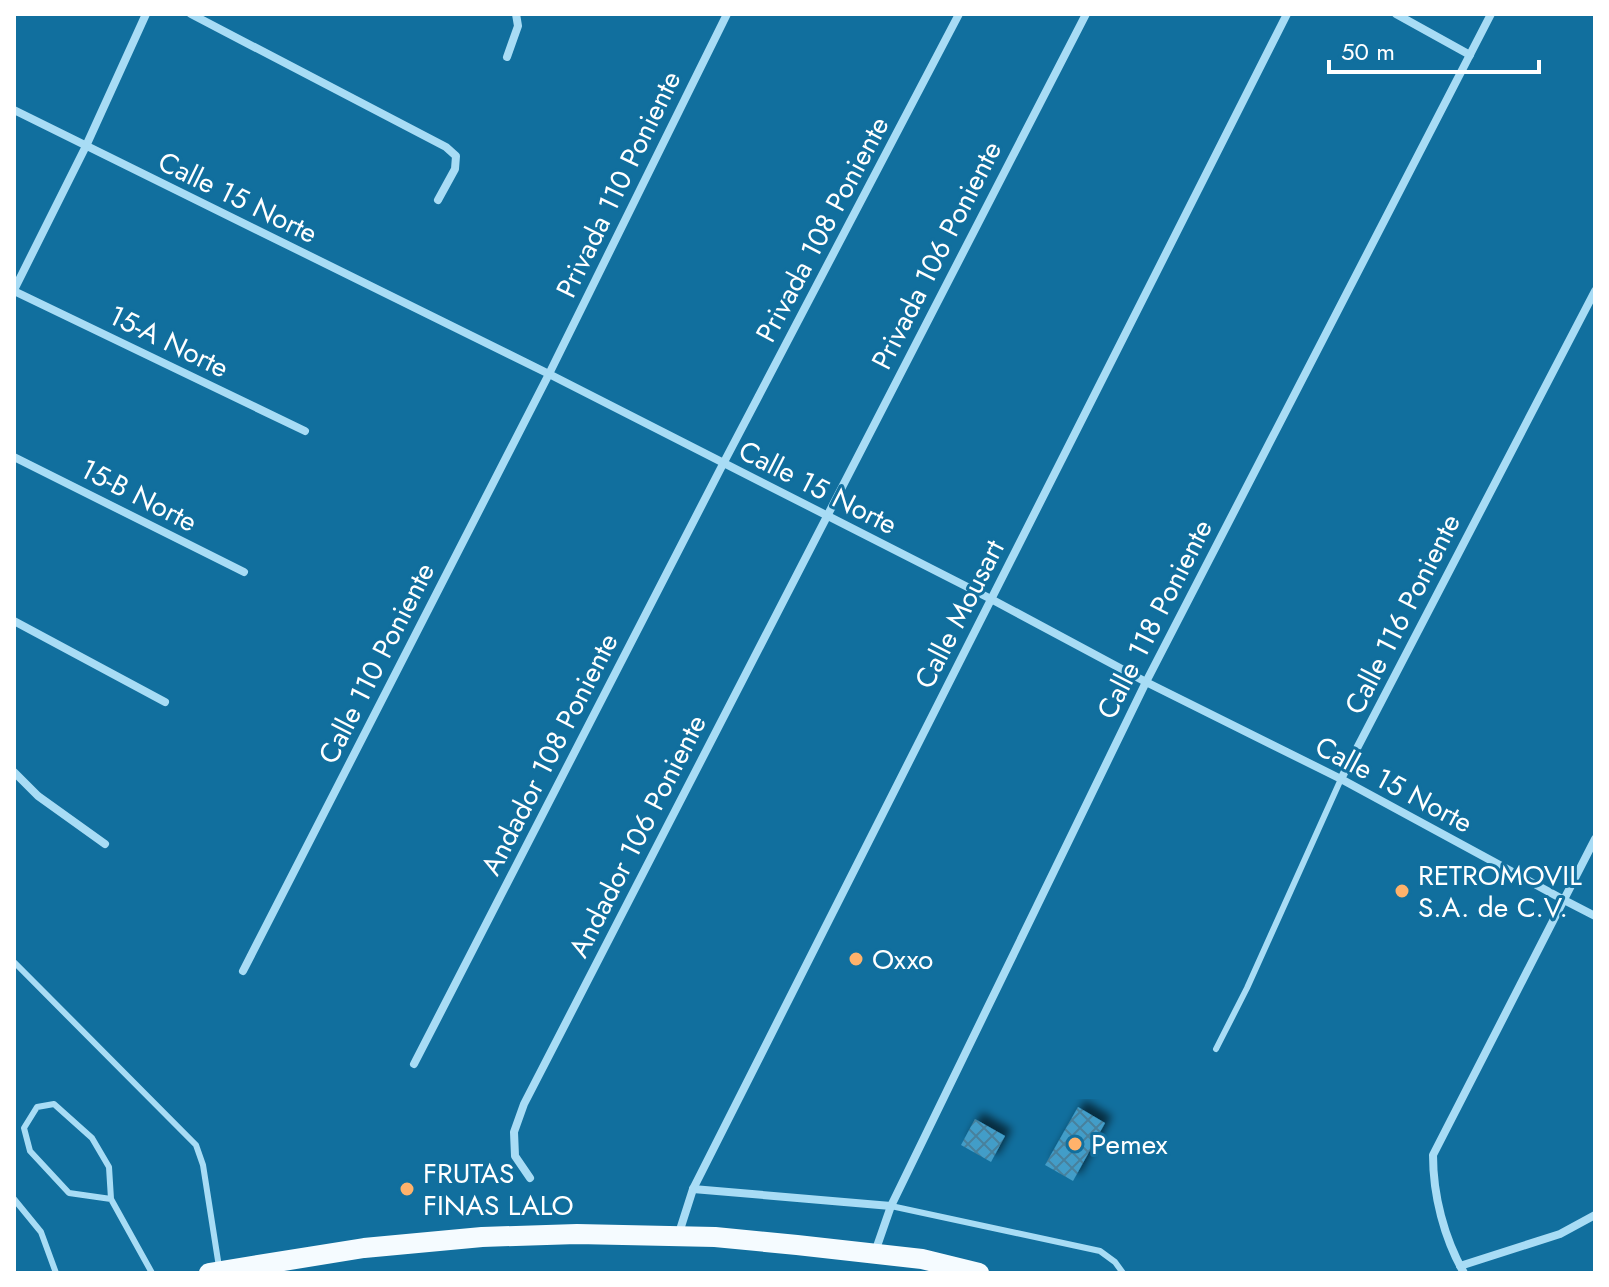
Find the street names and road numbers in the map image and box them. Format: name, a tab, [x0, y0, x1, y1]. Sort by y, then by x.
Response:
street label: Privada 110 Poniente	[546, 64, 691, 305]
street label: Privada 108 Poniente	[746, 109, 899, 349]
street label: Privada 106 Poniente	[861, 134, 1012, 376]
street label: Calle 15 Norte	[151, 141, 324, 254]
street label: 15-A Norte	[102, 295, 236, 388]
street label: Calle 15 Norte	[731, 430, 904, 545]
street label: 15-B Norte	[73, 449, 204, 542]
street label: Calle 116 Poniente	[1334, 507, 1471, 722]
street label: Calle 118 Poniente	[1086, 512, 1222, 726]
street label: Calle Mousart	[904, 532, 1015, 696]
street label: Calle 110 Poniente	[308, 556, 445, 771]
street label: Andador 108 Poniente	[471, 626, 628, 882]
street label: Andador 106 Poniente	[558, 708, 717, 965]
street label: Calle 15 Norte	[1308, 726, 1480, 843]

